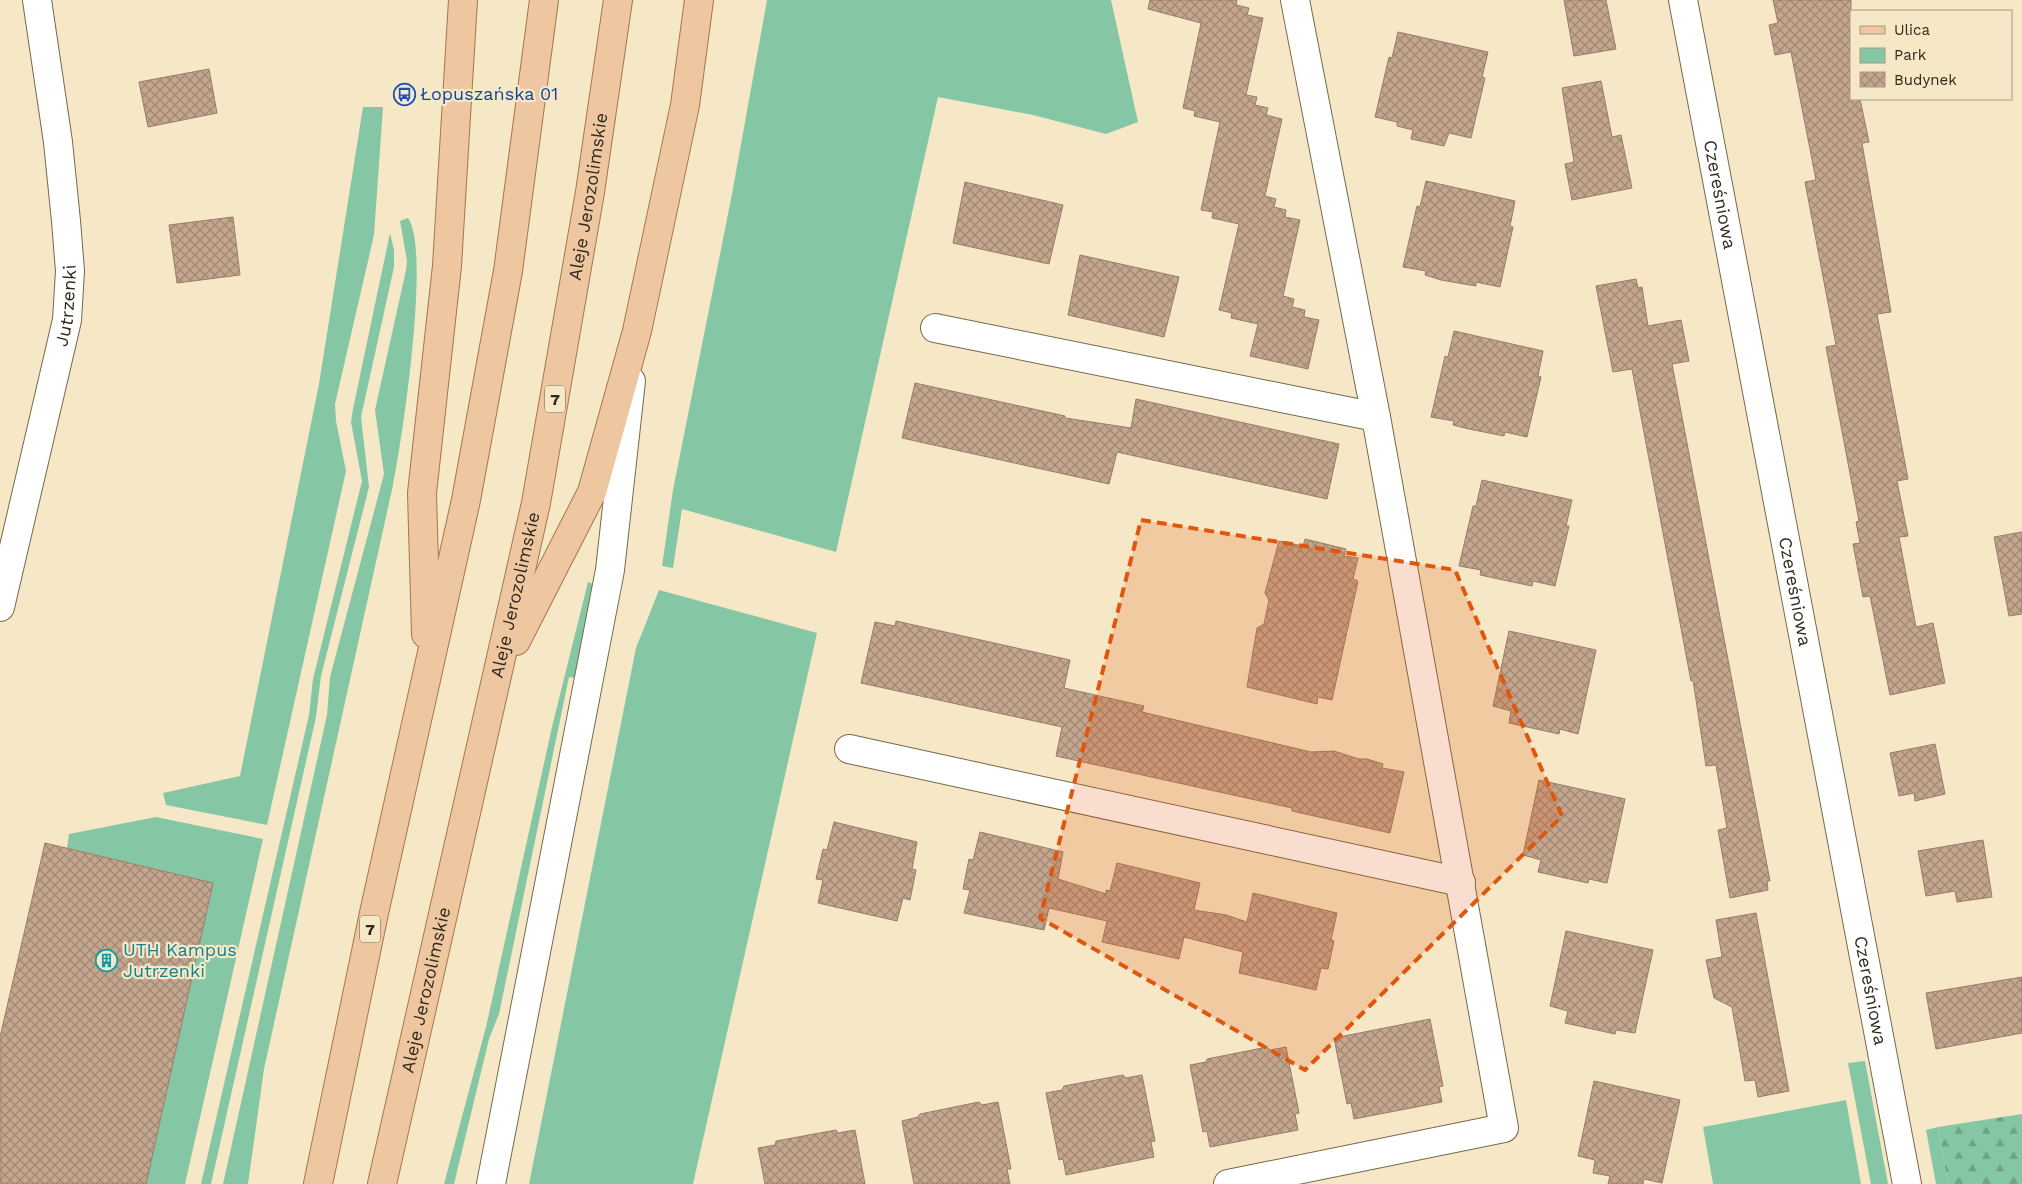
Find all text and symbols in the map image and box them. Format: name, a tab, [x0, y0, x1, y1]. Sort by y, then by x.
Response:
legend	[1850, 10, 2012, 100]
text: Ulica	[1894, 21, 1931, 39]
text: Park	[1894, 46, 1927, 64]
text: Budynek	[1894, 71, 1957, 89]
bus stop icon: Łopuszańska 01	[392, 82, 416, 106]
place label: Łopuszańska 01	[420, 83, 558, 104]
street label: Aleje Jerozolimskie	[564, 111, 611, 282]
street label: Czereśniowa	[1700, 138, 1741, 251]
street label: Jutrzenki	[50, 264, 80, 348]
road number: 7	[545, 386, 565, 412]
street label: Aleje Jerozolimskie	[486, 510, 544, 680]
street label: Czereśniowa	[1775, 535, 1816, 648]
street label: Aleje Jerozolimskie	[396, 905, 454, 1075]
road number: 7	[360, 916, 380, 942]
street label: Czereśniowa	[1850, 934, 1891, 1047]
place label: UTH Kampus Jutrzenki	[123, 939, 237, 981]
building icon: UTH Kampus Jutrzenki	[95, 948, 119, 972]

